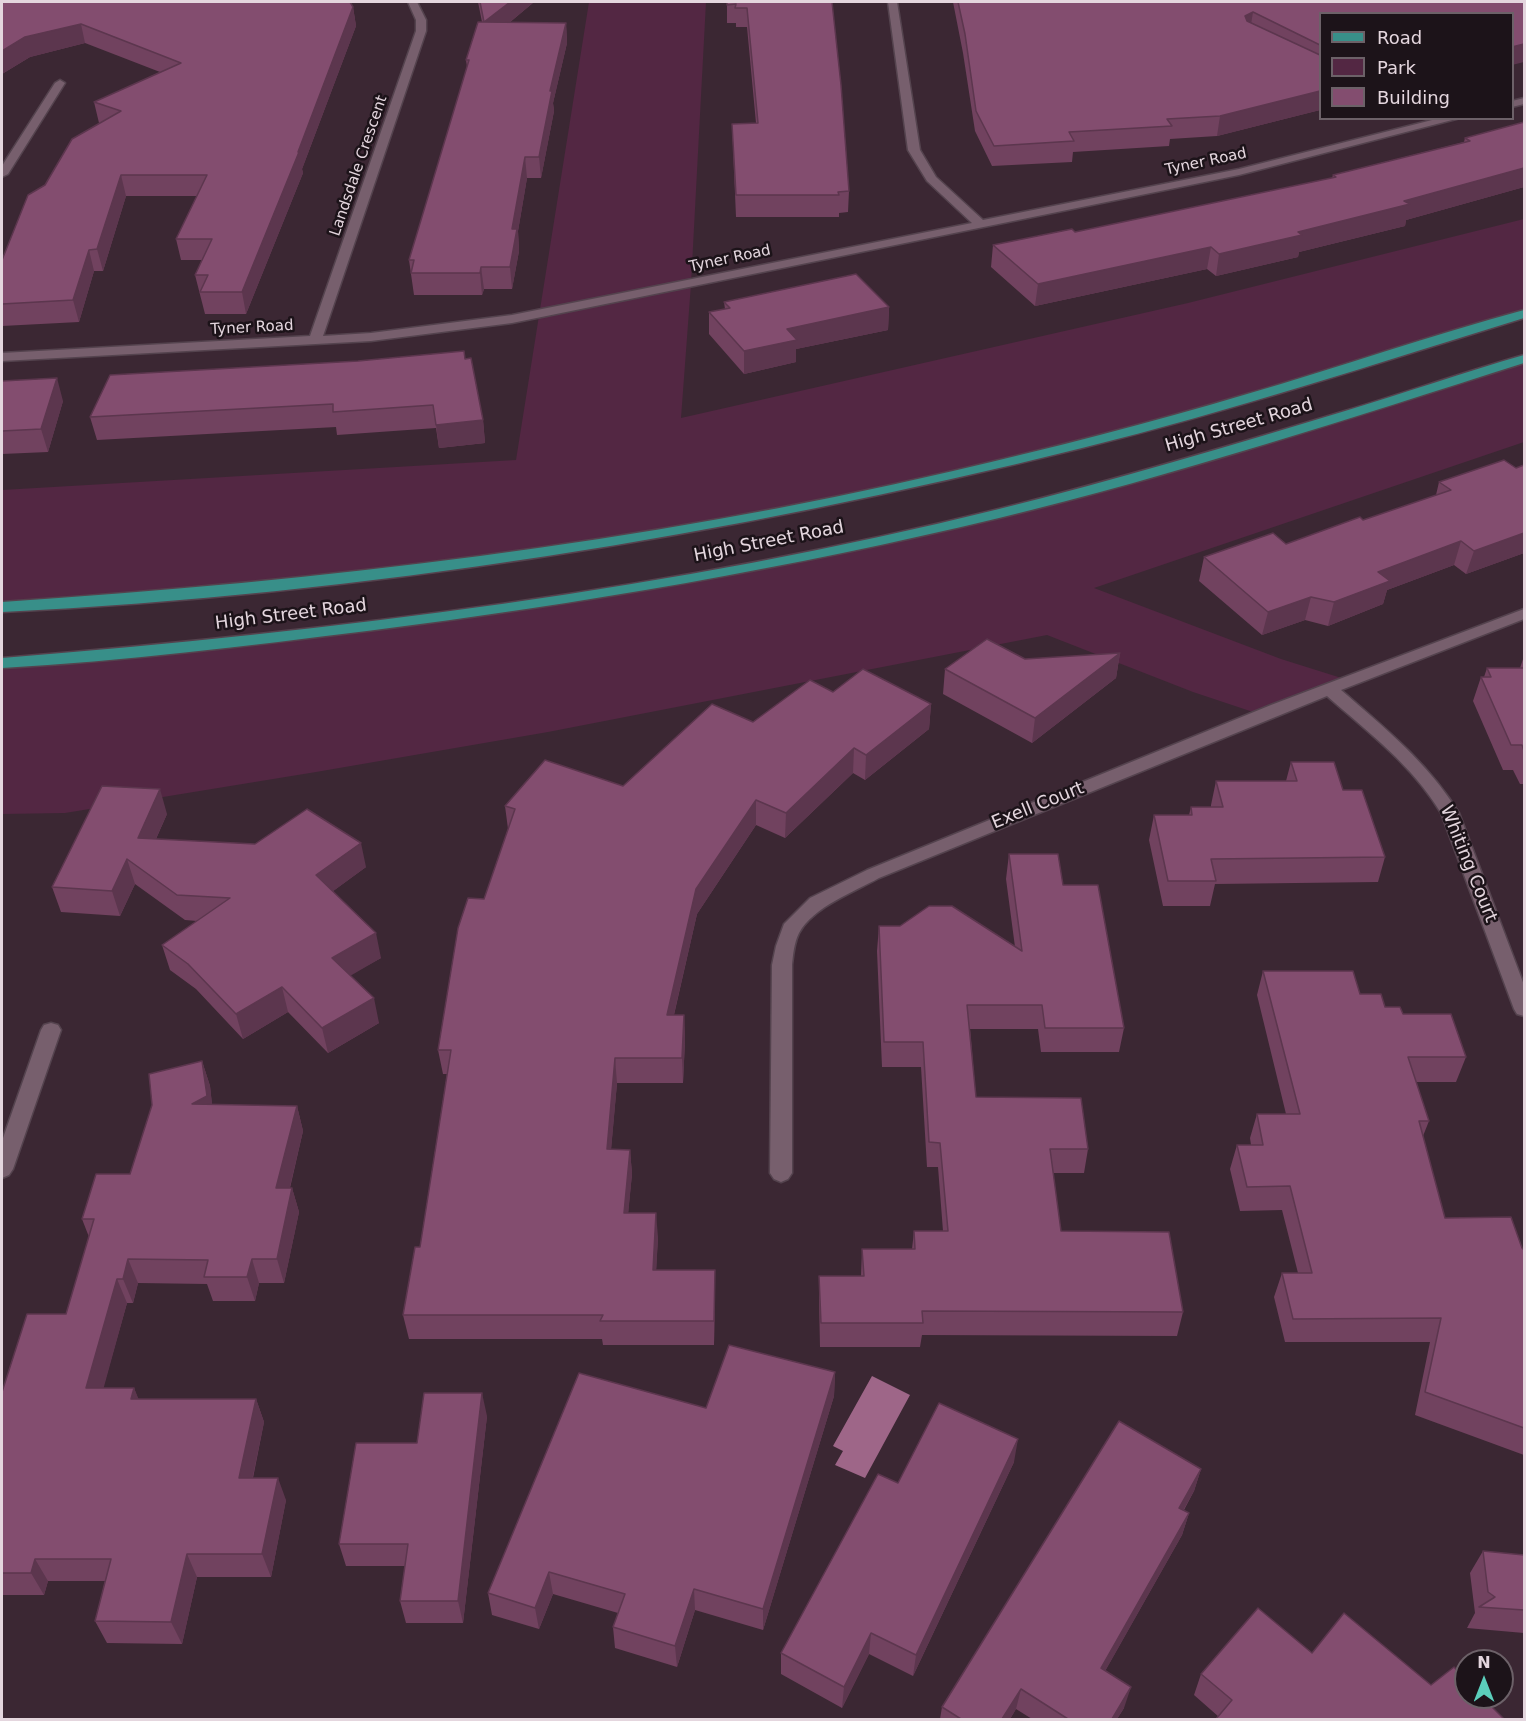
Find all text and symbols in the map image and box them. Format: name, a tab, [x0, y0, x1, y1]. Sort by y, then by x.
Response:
legend	[1319, 12, 1514, 120]
text: Road	[1377, 27, 1422, 48]
text: Park	[1377, 57, 1416, 78]
text: Building	[1377, 87, 1450, 108]
street label: Landsdale Crescent	[326, 93, 392, 239]
street label: Tyner Road	[1164, 145, 1248, 179]
street label: Tyner Road	[688, 242, 772, 276]
street label: Tyner Road	[210, 317, 294, 339]
street label: High Street Road	[1163, 395, 1315, 457]
street label: High Street Road	[692, 517, 846, 567]
street label: High Street Road	[214, 595, 368, 635]
street label: Exell Court	[989, 778, 1087, 834]
street label: Whiting Court	[1435, 802, 1501, 926]
north arrow	[1454, 1649, 1514, 1709]
text: N	[1477, 1653, 1491, 1672]

